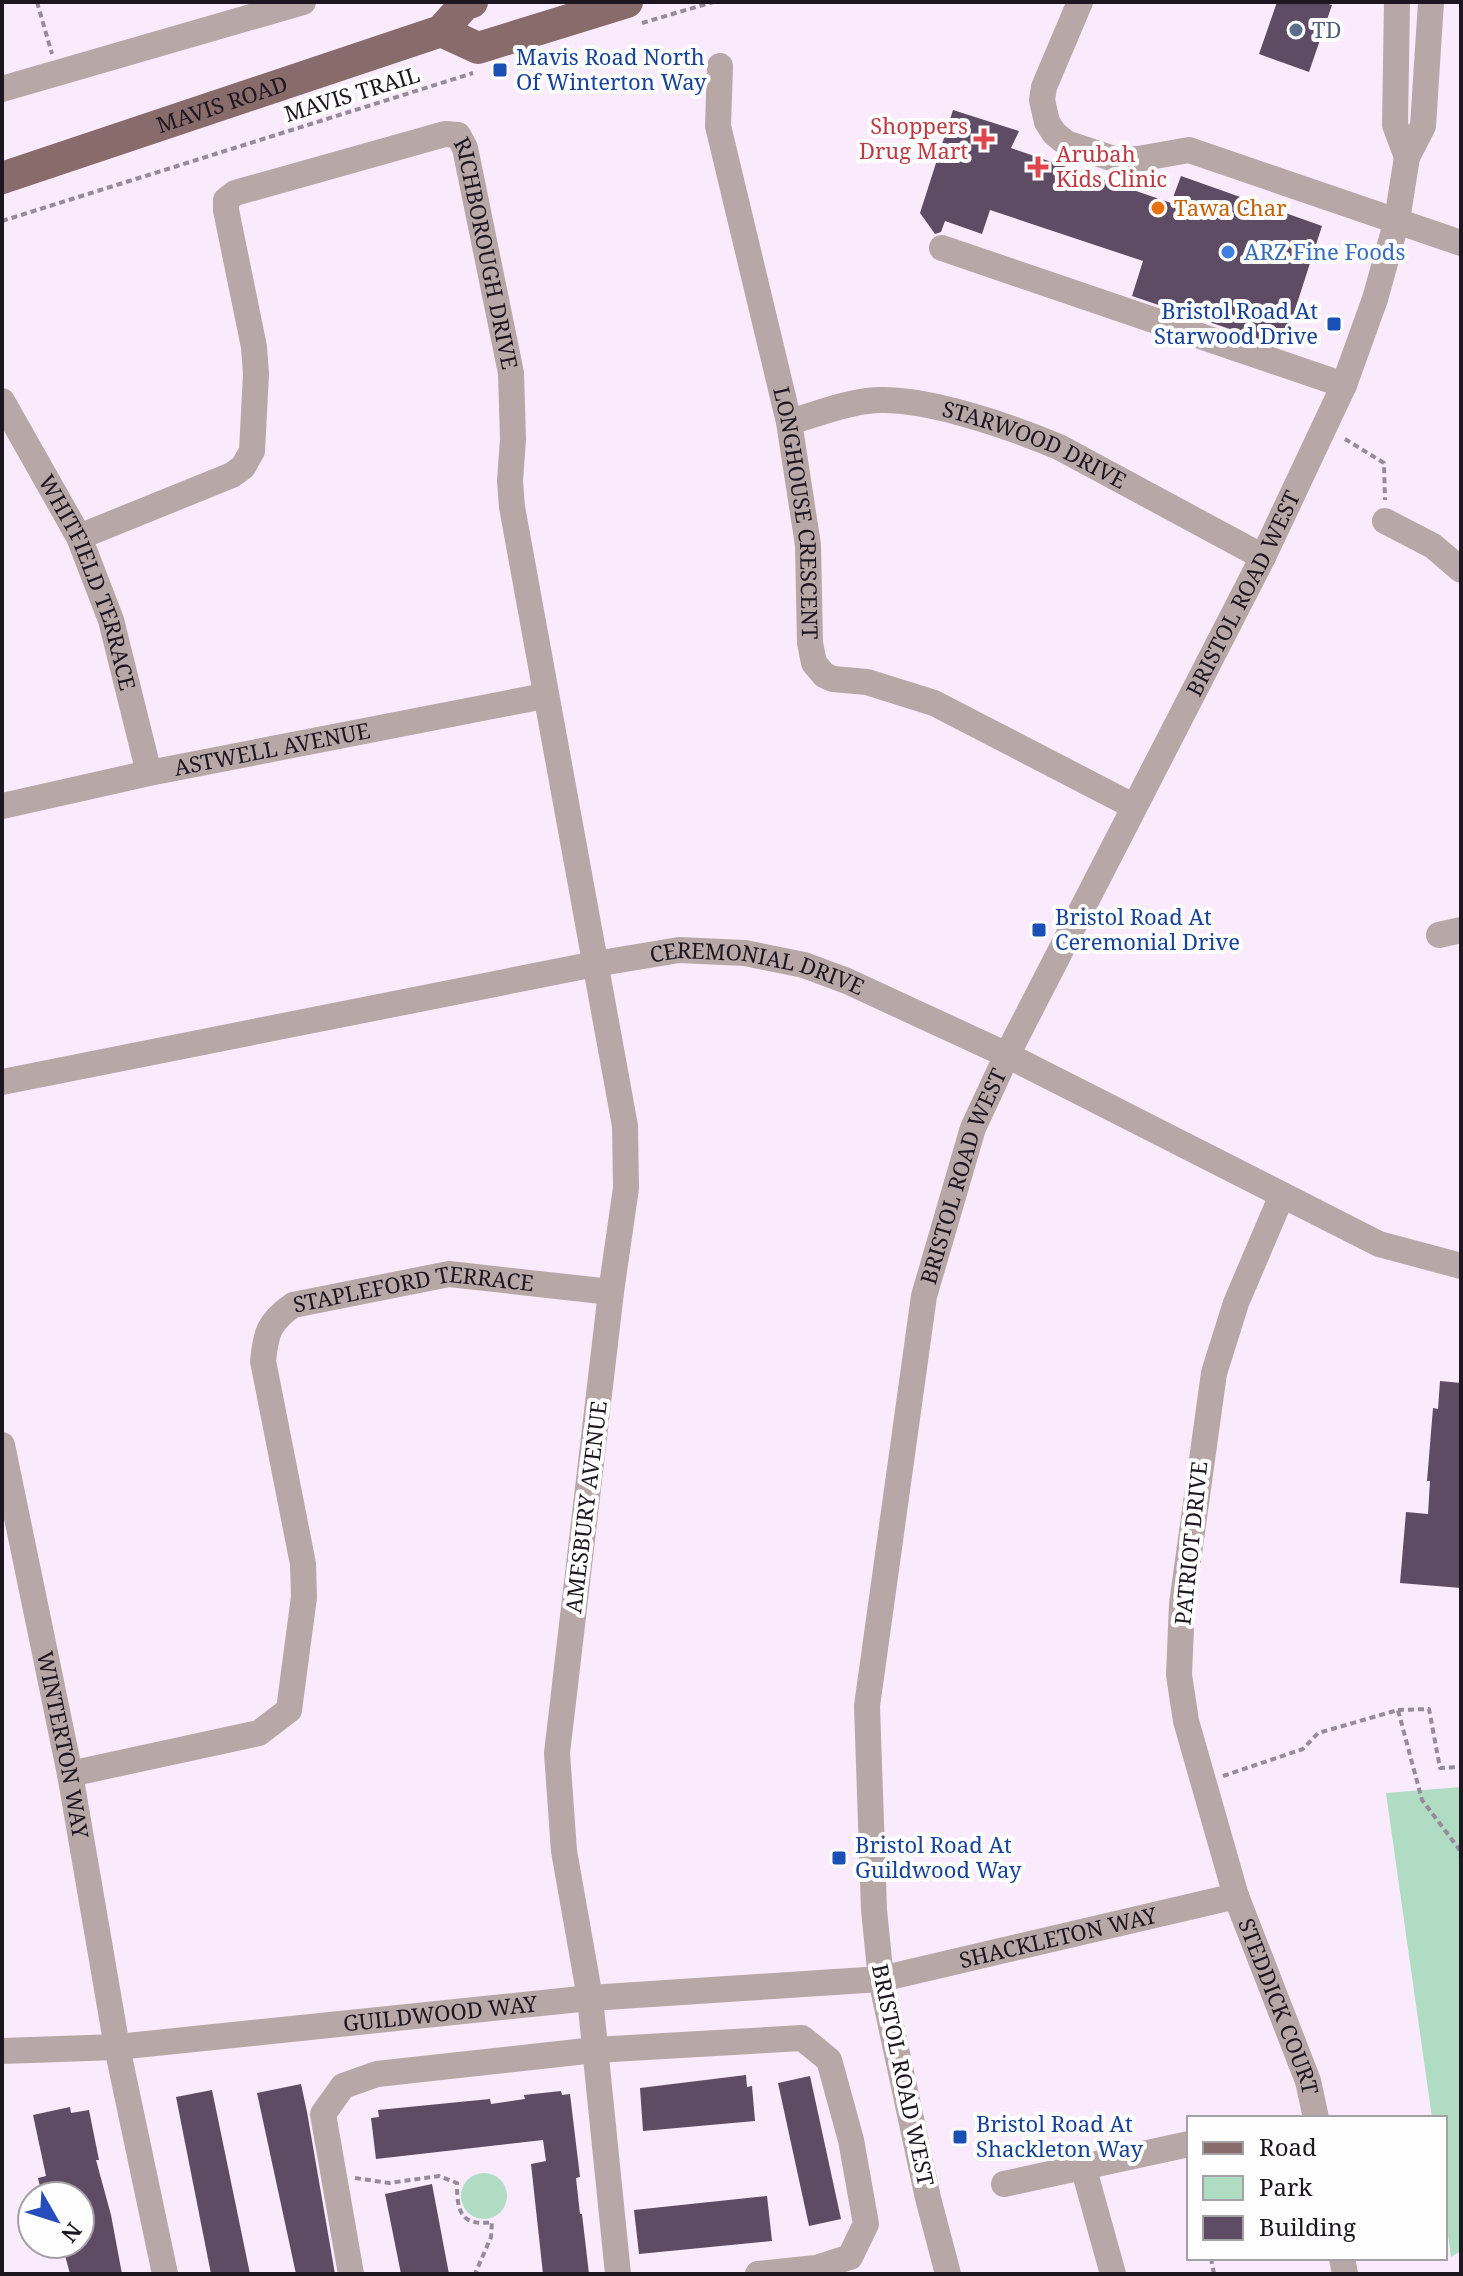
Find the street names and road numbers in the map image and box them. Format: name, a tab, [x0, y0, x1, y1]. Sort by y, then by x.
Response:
street label: MAVIS TRAIL	[280, 58, 423, 128]
street label: MAVIS ROAD	[152, 67, 291, 139]
street label: RICHBOROUGH DRIVE	[448, 131, 526, 372]
street label: LONGHOUSE CRESCENT	[767, 383, 826, 640]
street label: STARWOOD DRIVE	[939, 393, 1132, 495]
street label: WHITFIELD TERRACE	[33, 469, 144, 693]
street label: BRISTOL ROAD WEST	[1178, 485, 1306, 701]
street label: ASTWELL AVENUE	[171, 714, 372, 782]
street label: CEREMONIAL DRIVE	[647, 934, 870, 1001]
street label: BRISTOL ROAD WEST	[912, 1063, 1013, 1288]
street label: STAPLEFORD TERRACE	[290, 1258, 535, 1319]
street label: AMESBURY AVENUE	[557, 1399, 613, 1615]
street label: PATRIOT DRIVE	[1166, 1460, 1214, 1626]
street label: WINTERTON WAY	[31, 1648, 97, 1841]
street label: SHACKLETON WAY	[956, 1899, 1160, 1974]
street label: STEDDICK COURT	[1232, 1914, 1327, 2097]
street label: BRISTOL ROAD WEST	[866, 1961, 942, 2189]
street label: GUILDWOOD WAY	[342, 1988, 539, 2037]

